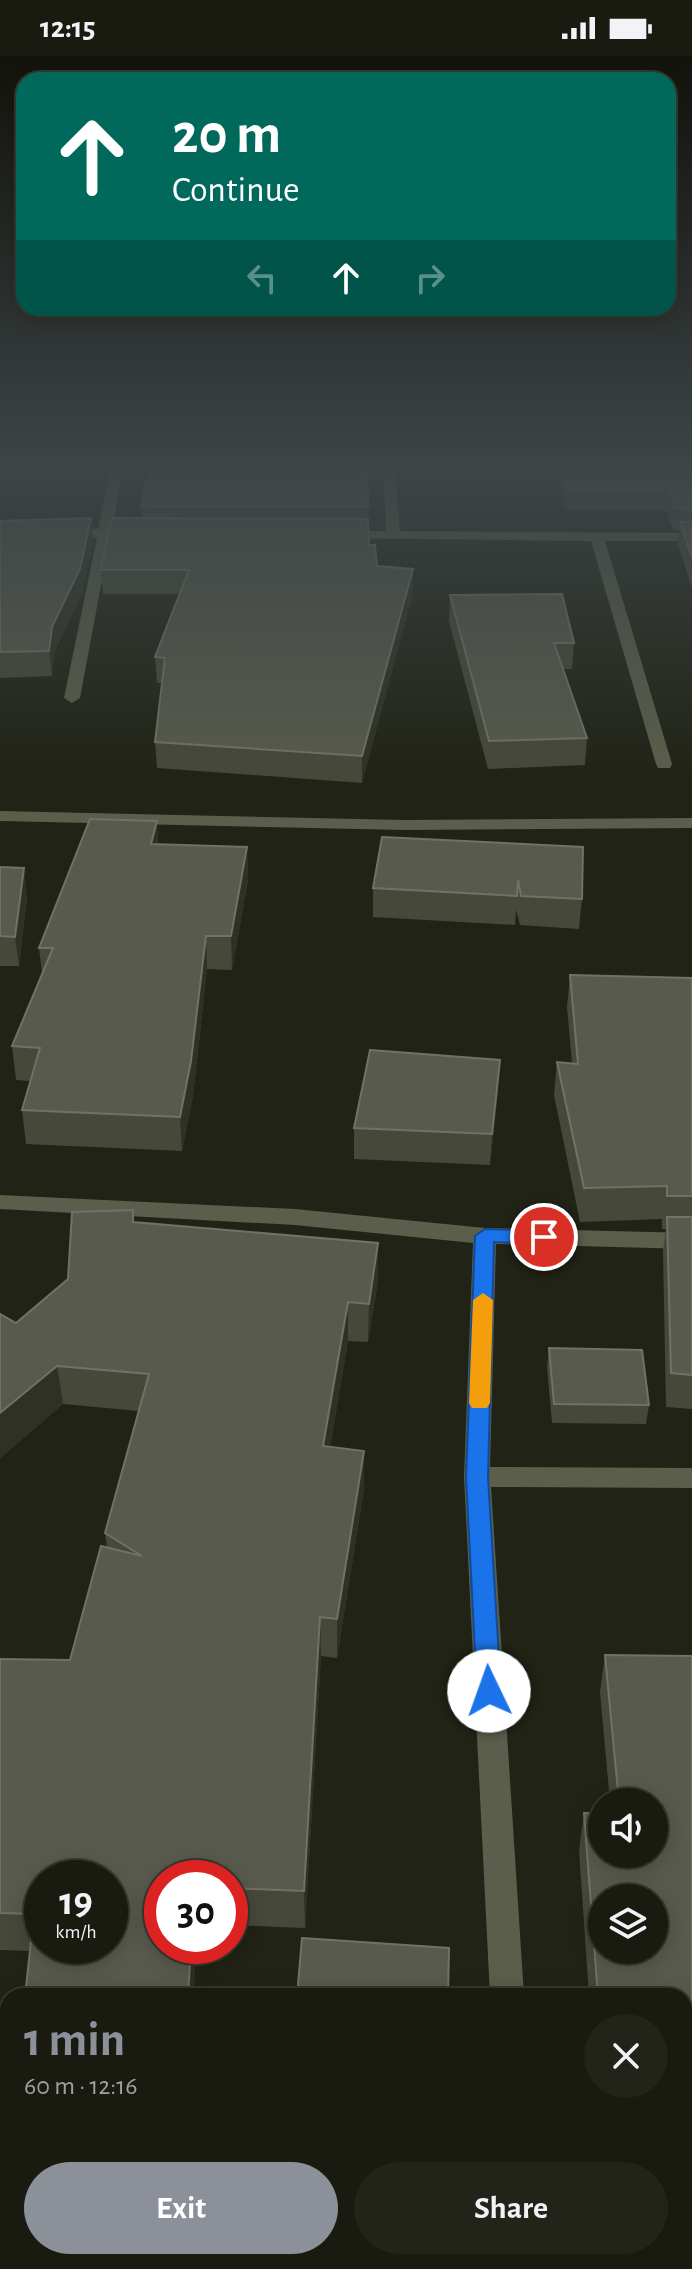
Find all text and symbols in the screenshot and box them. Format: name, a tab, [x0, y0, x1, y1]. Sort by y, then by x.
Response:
text: 12:15	[40, 13, 96, 43]
icon: ahead	[40, 104, 144, 208]
text: 20 m	[172, 107, 281, 163]
text: Continue	[172, 172, 300, 208]
icon: left	[240, 256, 284, 300]
icon: ahead	[324, 256, 368, 300]
icon: right	[408, 256, 452, 300]
pin	[510, 1203, 578, 1271]
icon: arrive	[522, 1215, 566, 1259]
position arrow	[447, 1649, 531, 1733]
map controls	[588, 1788, 668, 1964]
button: sound	[588, 1788, 668, 1868]
speed limit sign: 30	[144, 1860, 248, 1964]
text: 19	[59, 1882, 93, 1922]
button: layers	[588, 1884, 668, 1964]
text: km/h	[55, 1922, 97, 1942]
button: close	[584, 2014, 668, 2098]
text: 1 min	[24, 2017, 125, 2065]
text: 60 m · 12:16	[24, 2073, 137, 2099]
button: Exit	[24, 2162, 338, 2254]
button: Share	[354, 2162, 668, 2254]

